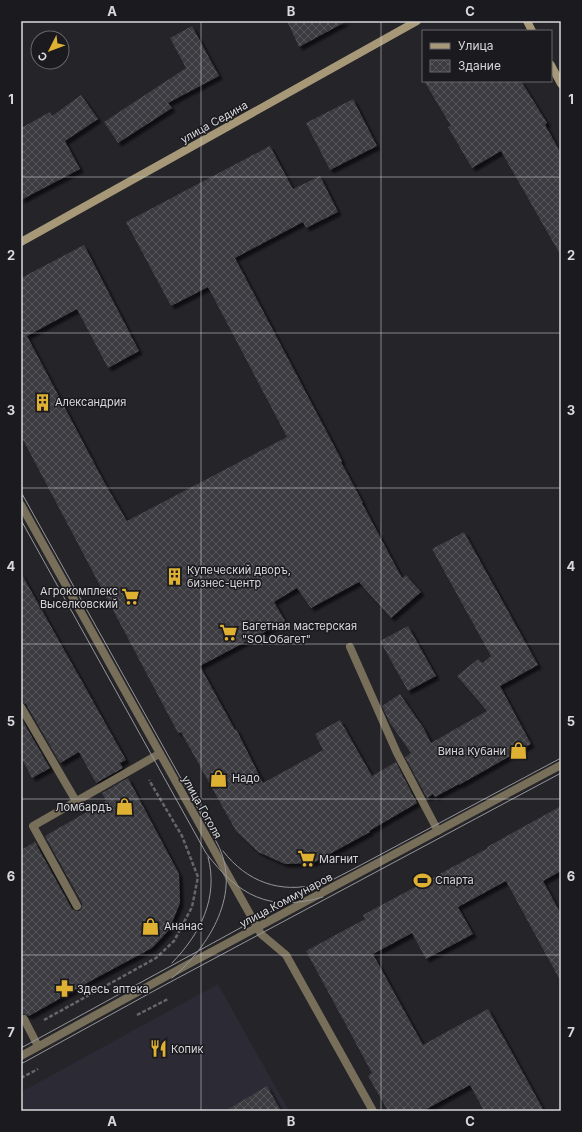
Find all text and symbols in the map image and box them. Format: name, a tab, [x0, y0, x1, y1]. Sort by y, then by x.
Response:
text: A	[107, 3, 117, 19]
text: B	[287, 3, 296, 19]
text: C	[465, 3, 475, 19]
north arrow	[30, 30, 70, 70]
legend	[422, 30, 552, 82]
text: Улица	[458, 38, 493, 53]
text: С	[35, 49, 50, 64]
text: Здание	[458, 58, 501, 73]
text: 1	[8, 91, 14, 107]
text: 1	[568, 91, 574, 107]
street label: улица Седина	[178, 98, 250, 146]
text: 2	[7, 247, 15, 263]
text: 2	[567, 247, 575, 263]
building icon: Александрия	[32, 392, 52, 412]
place label: Александрия	[55, 395, 126, 409]
text: 3	[7, 402, 15, 418]
text: 3	[567, 402, 575, 418]
text: 4	[7, 558, 16, 574]
text: 4	[567, 558, 576, 574]
place label: Купеческий дворъ, бизнес-центр	[187, 563, 291, 590]
building icon: Купеческий дворъ, бизнес-центр	[164, 566, 184, 586]
place label: Агрокомплекс Выселковский	[40, 584, 118, 611]
supermarket icon: Агрокомплекс Выселковский	[121, 587, 141, 607]
place label: Багетная мастерская "SOLOбагет"	[242, 619, 357, 646]
supermarket icon: Багетная мастерская "SOLOбагет"	[219, 622, 239, 642]
text: 5	[7, 713, 15, 729]
text: 5	[567, 713, 575, 729]
shop icon: Вина Кубани	[509, 741, 529, 761]
place label: Вина Кубани	[438, 744, 506, 758]
shop icon: Надо	[209, 768, 229, 788]
place label: Надо	[232, 771, 260, 785]
street label: улица Гоголя	[179, 773, 225, 841]
shop icon: Ломбардъ	[115, 797, 135, 817]
place label: Ломбардъ	[55, 800, 112, 814]
supermarket icon: Магнит	[296, 849, 316, 869]
place label: Магнит	[319, 852, 359, 866]
text: 6	[7, 868, 15, 884]
text: 6	[567, 868, 575, 884]
street label: улица Коммунаров	[237, 870, 335, 930]
sports icon: Спарта	[412, 870, 432, 890]
place label: Спарта	[435, 873, 474, 887]
shop icon: Ананас	[141, 916, 161, 936]
place label: Ананас	[164, 919, 203, 933]
pharmacy icon: Здесь аптека	[54, 979, 74, 999]
place label: Здесь аптека	[77, 982, 149, 996]
text: 7	[7, 1024, 15, 1040]
text: 7	[567, 1024, 575, 1040]
restaurant icon: Копик	[148, 1039, 168, 1059]
place label: Копик	[171, 1042, 204, 1056]
text: A	[107, 1113, 117, 1129]
text: B	[287, 1113, 296, 1129]
text: C	[465, 1113, 475, 1129]

